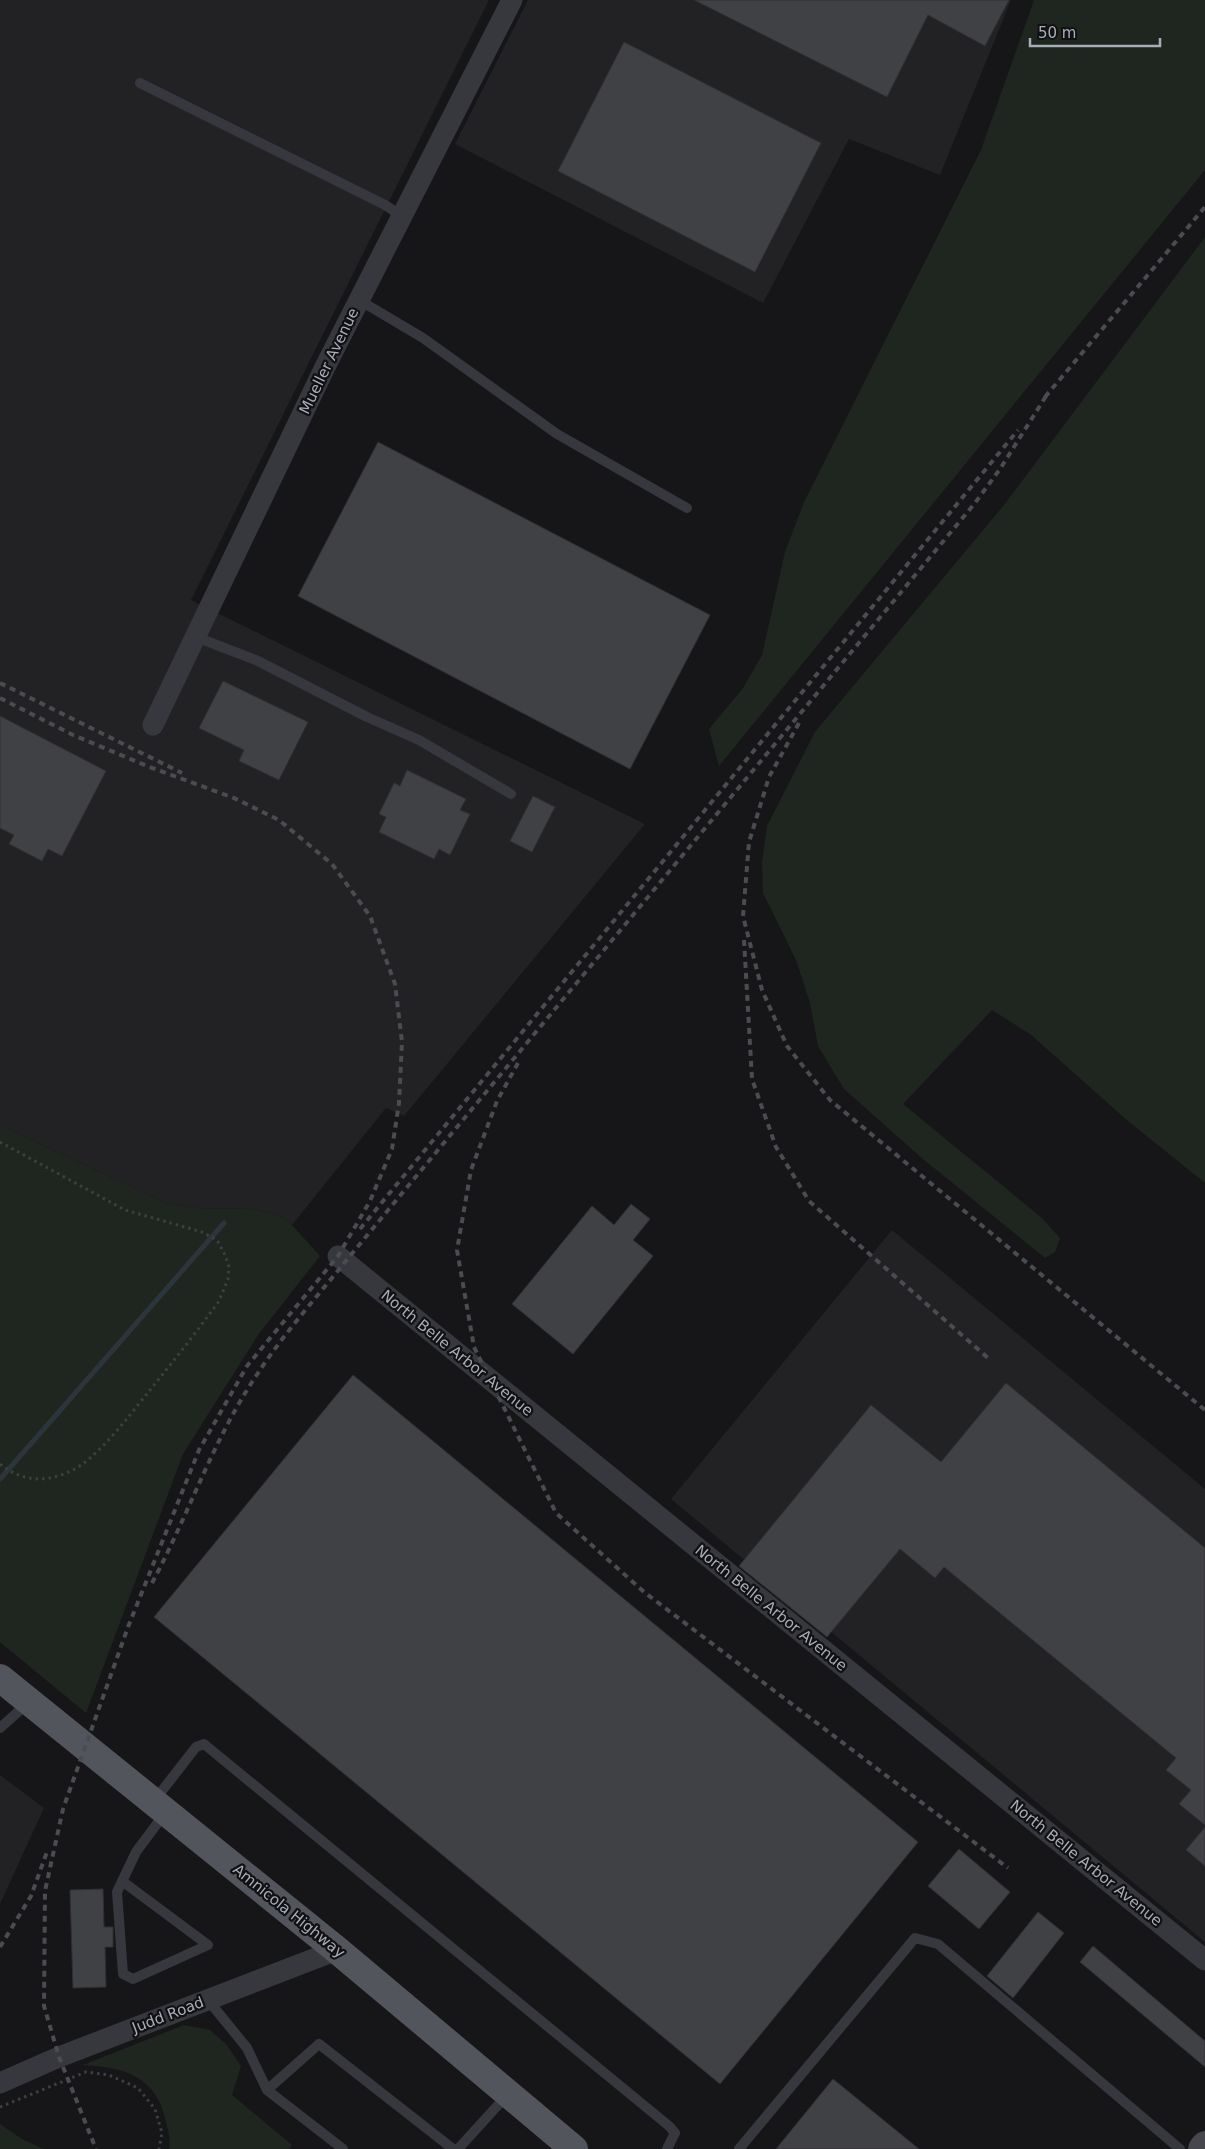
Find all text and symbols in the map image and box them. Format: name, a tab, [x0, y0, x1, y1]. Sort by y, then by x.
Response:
scale bar	[1030, 15, 1160, 47]
text: 50 m	[1038, 24, 1076, 42]
street label: Mueller Avenue	[296, 305, 362, 417]
street label: North Belle Arbor Avenue	[377, 1286, 537, 1420]
street label: North Belle Arbor Avenue	[691, 1541, 851, 1675]
street label: North Belle Arbor Avenue	[1006, 1796, 1166, 1930]
street label: Amnicola Highway	[229, 1860, 349, 1962]
street label: Judd Road	[129, 1993, 206, 2037]

